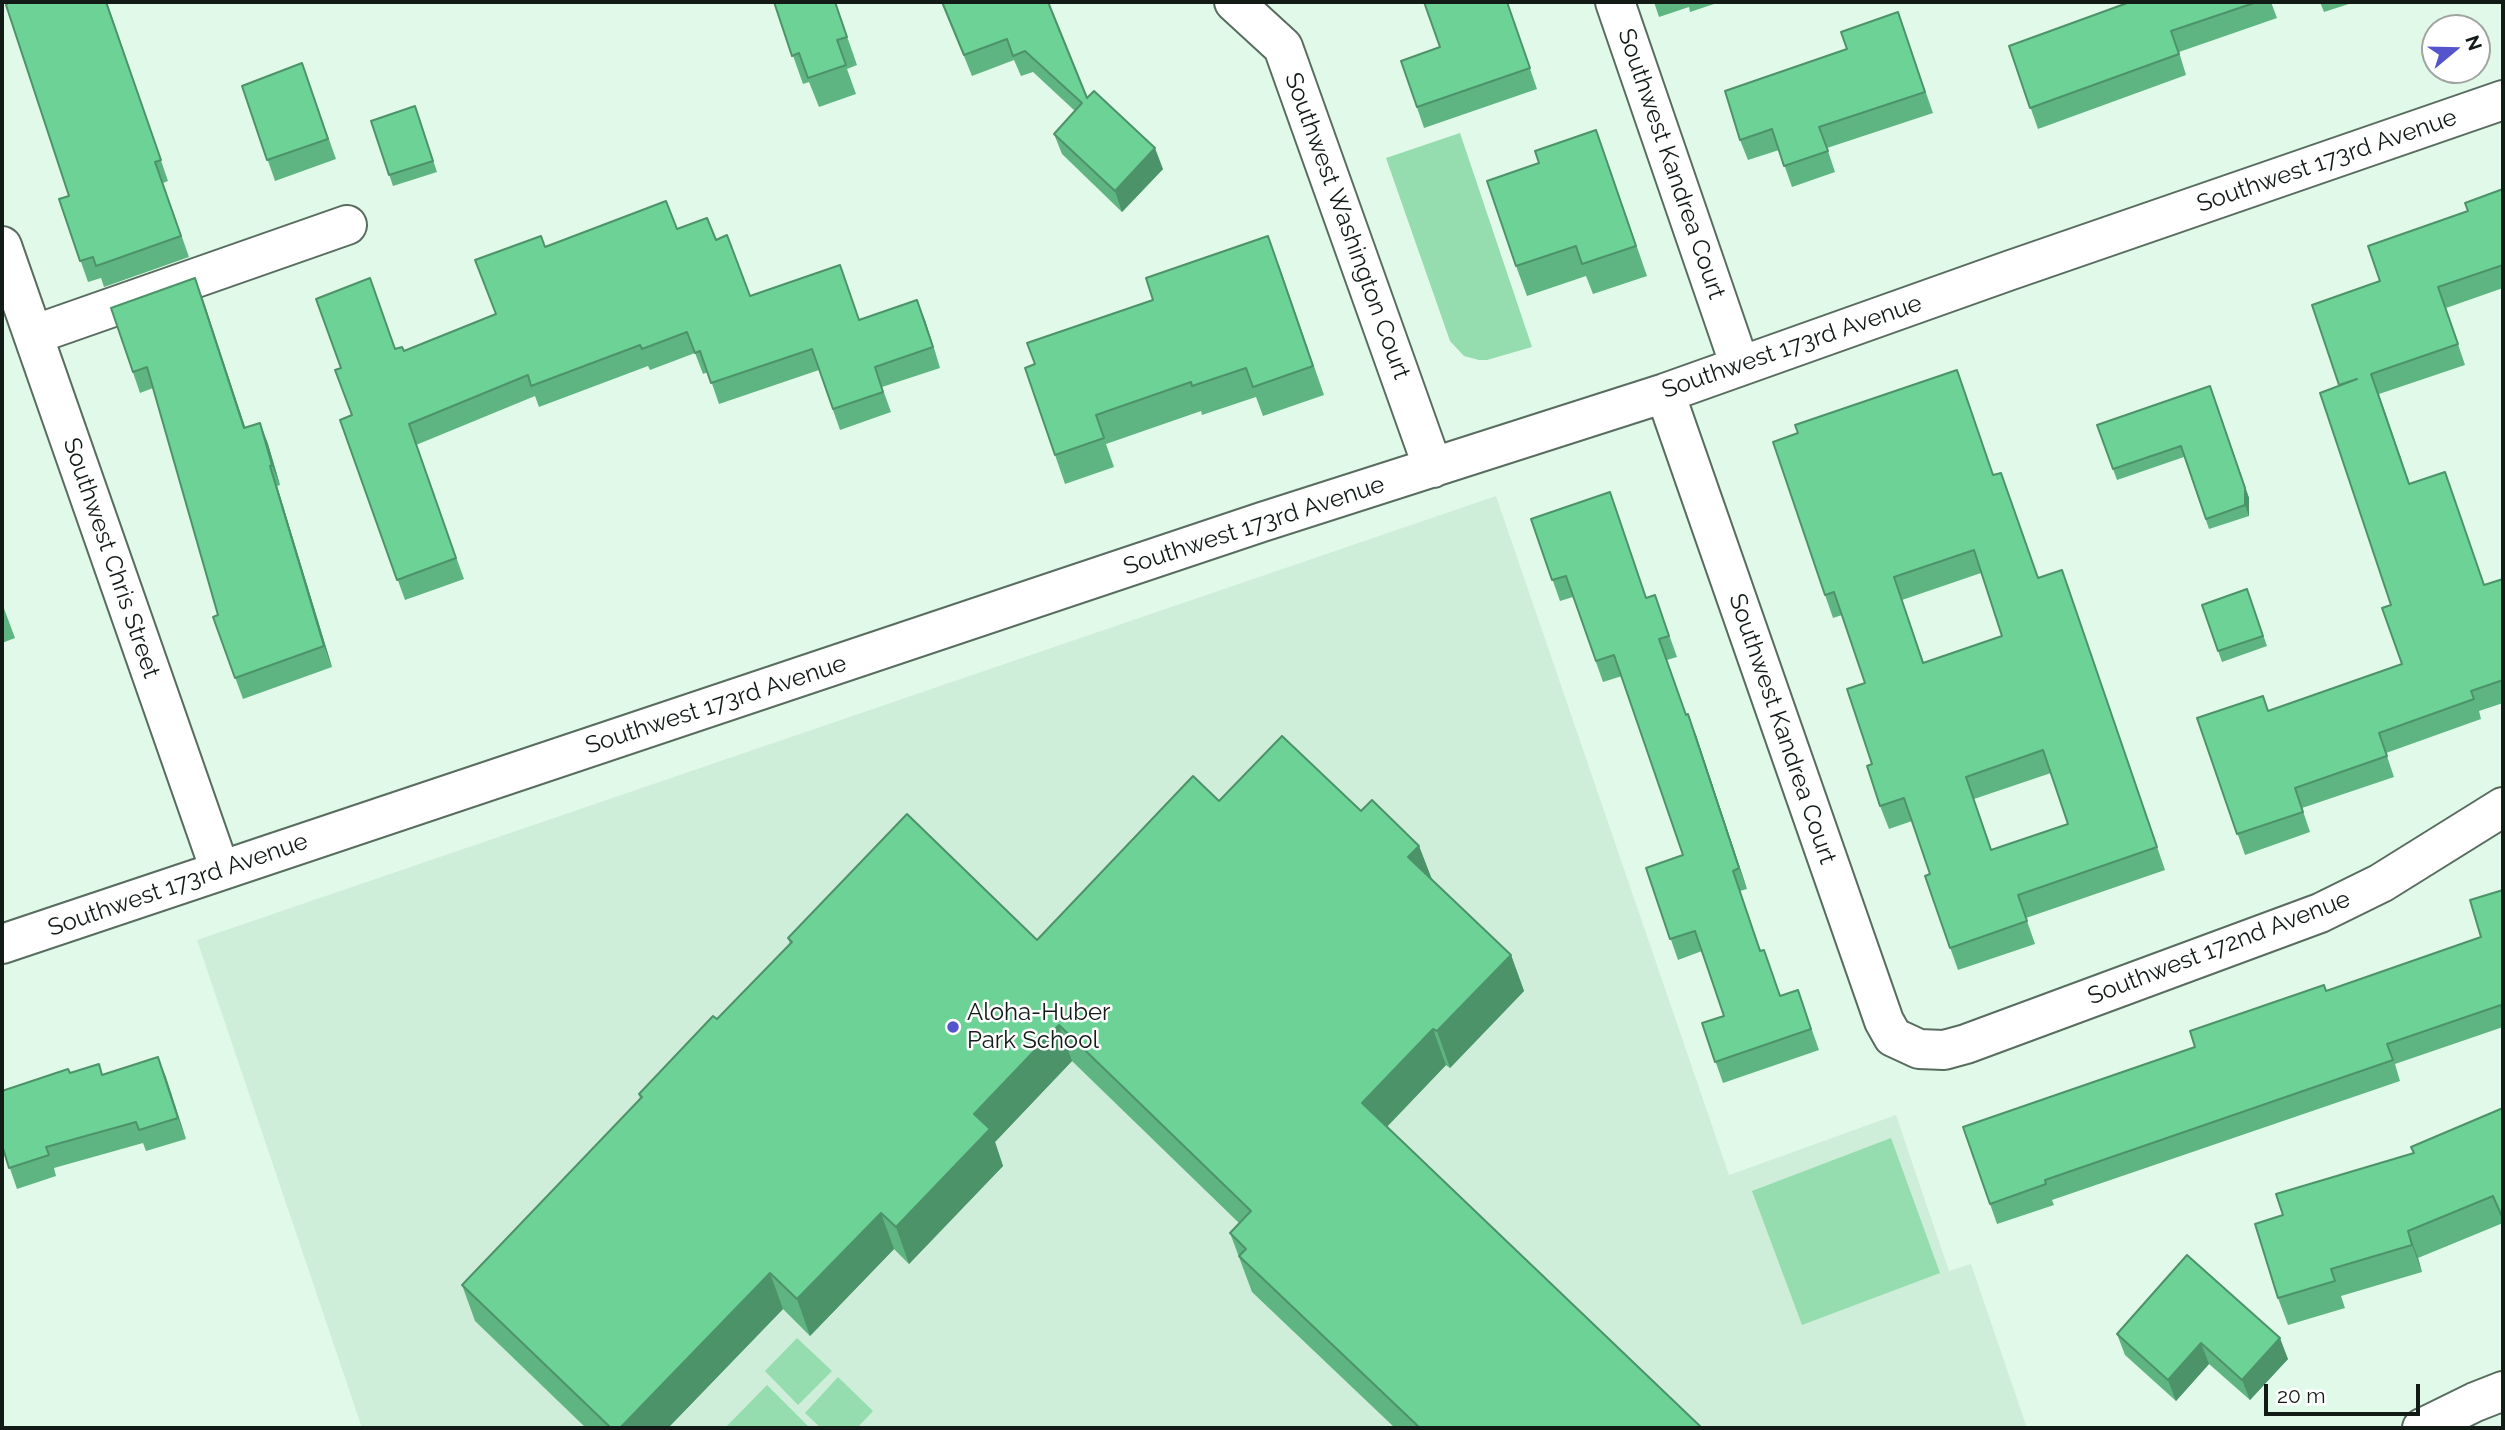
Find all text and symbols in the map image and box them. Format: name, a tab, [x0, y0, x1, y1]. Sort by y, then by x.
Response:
north arrow	[2421, 14, 2491, 84]
street label: Southwest Kandrea Court	[1611, 25, 1731, 303]
text: N	[2461, 32, 2487, 53]
street label: Southwest Washington Court	[1278, 69, 1416, 383]
street label: Southwest 173rd Avenue	[2193, 103, 2461, 219]
street label: Southwest 173rd Avenue	[1658, 289, 1926, 405]
street label: Southwest Chris Street	[56, 434, 166, 682]
street label: Southwest 173rd Avenue	[1120, 470, 1388, 582]
street label: Southwest Kandrea Court	[1722, 590, 1842, 868]
street label: Southwest 173rd Avenue	[582, 649, 850, 761]
street label: Southwest 173rd Avenue	[44, 827, 312, 943]
street label: Southwest 172nd Avenue	[2084, 885, 2354, 1011]
place label: Aloha-Huber Park School	[967, 999, 1111, 1055]
marker: Aloha-Huber Park School	[945, 1019, 961, 1035]
scale bar	[2267, 1370, 2423, 1414]
text: 20 m	[2277, 1383, 2325, 1408]

